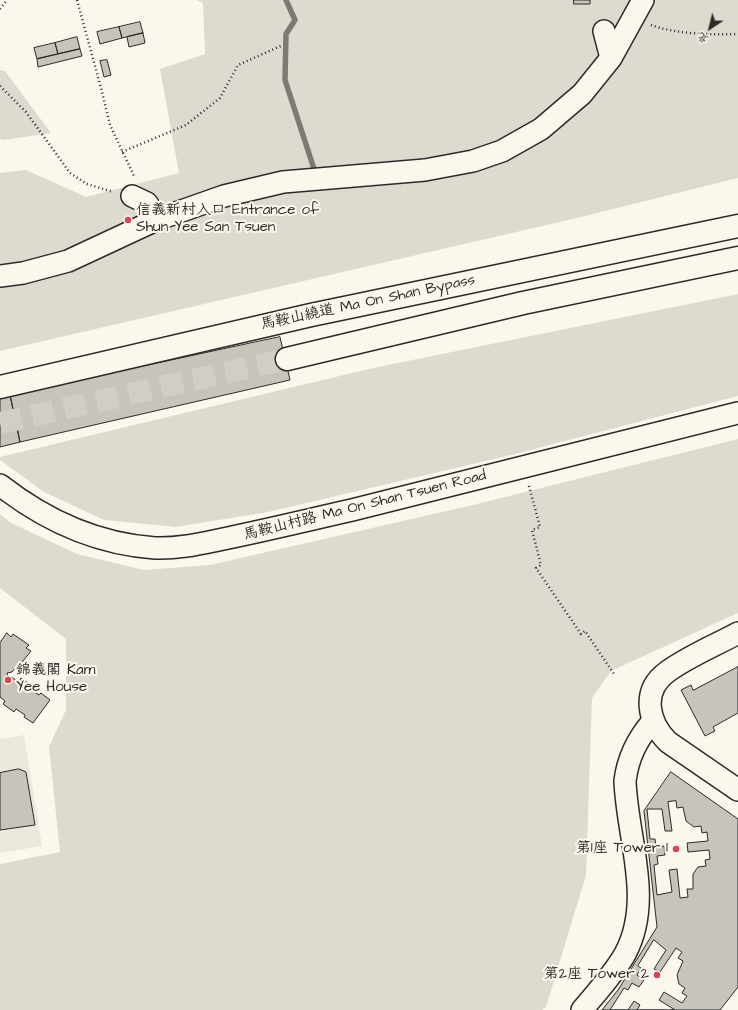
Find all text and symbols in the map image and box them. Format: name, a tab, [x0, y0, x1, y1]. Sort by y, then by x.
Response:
north arrow	[690, 8, 730, 48]
text: 北	[694, 29, 712, 48]
place label: 信義新村入口 Entrance of Shun Yee San Tsuen	[136, 202, 319, 237]
marker: 信義新村入口 Entrance of Shun Yee San Tsuen	[123, 215, 133, 225]
street label: 馬鞍山繞道 Ma On Shan Bypass	[259, 271, 477, 335]
street label: 馬鞍山村路 Ma On Shan Tsuen Road	[242, 467, 488, 545]
place label: 錦義閣 Kam Yee House	[16, 662, 95, 697]
marker: 錦義閣 Kam Yee House	[3, 675, 13, 685]
place label: 第1座 Tower 1	[576, 840, 668, 858]
marker: 第1座 Tower 1	[671, 844, 681, 854]
place label: 第2座 Tower 2	[544, 966, 649, 984]
marker: 第2座 Tower 2	[652, 970, 662, 980]

